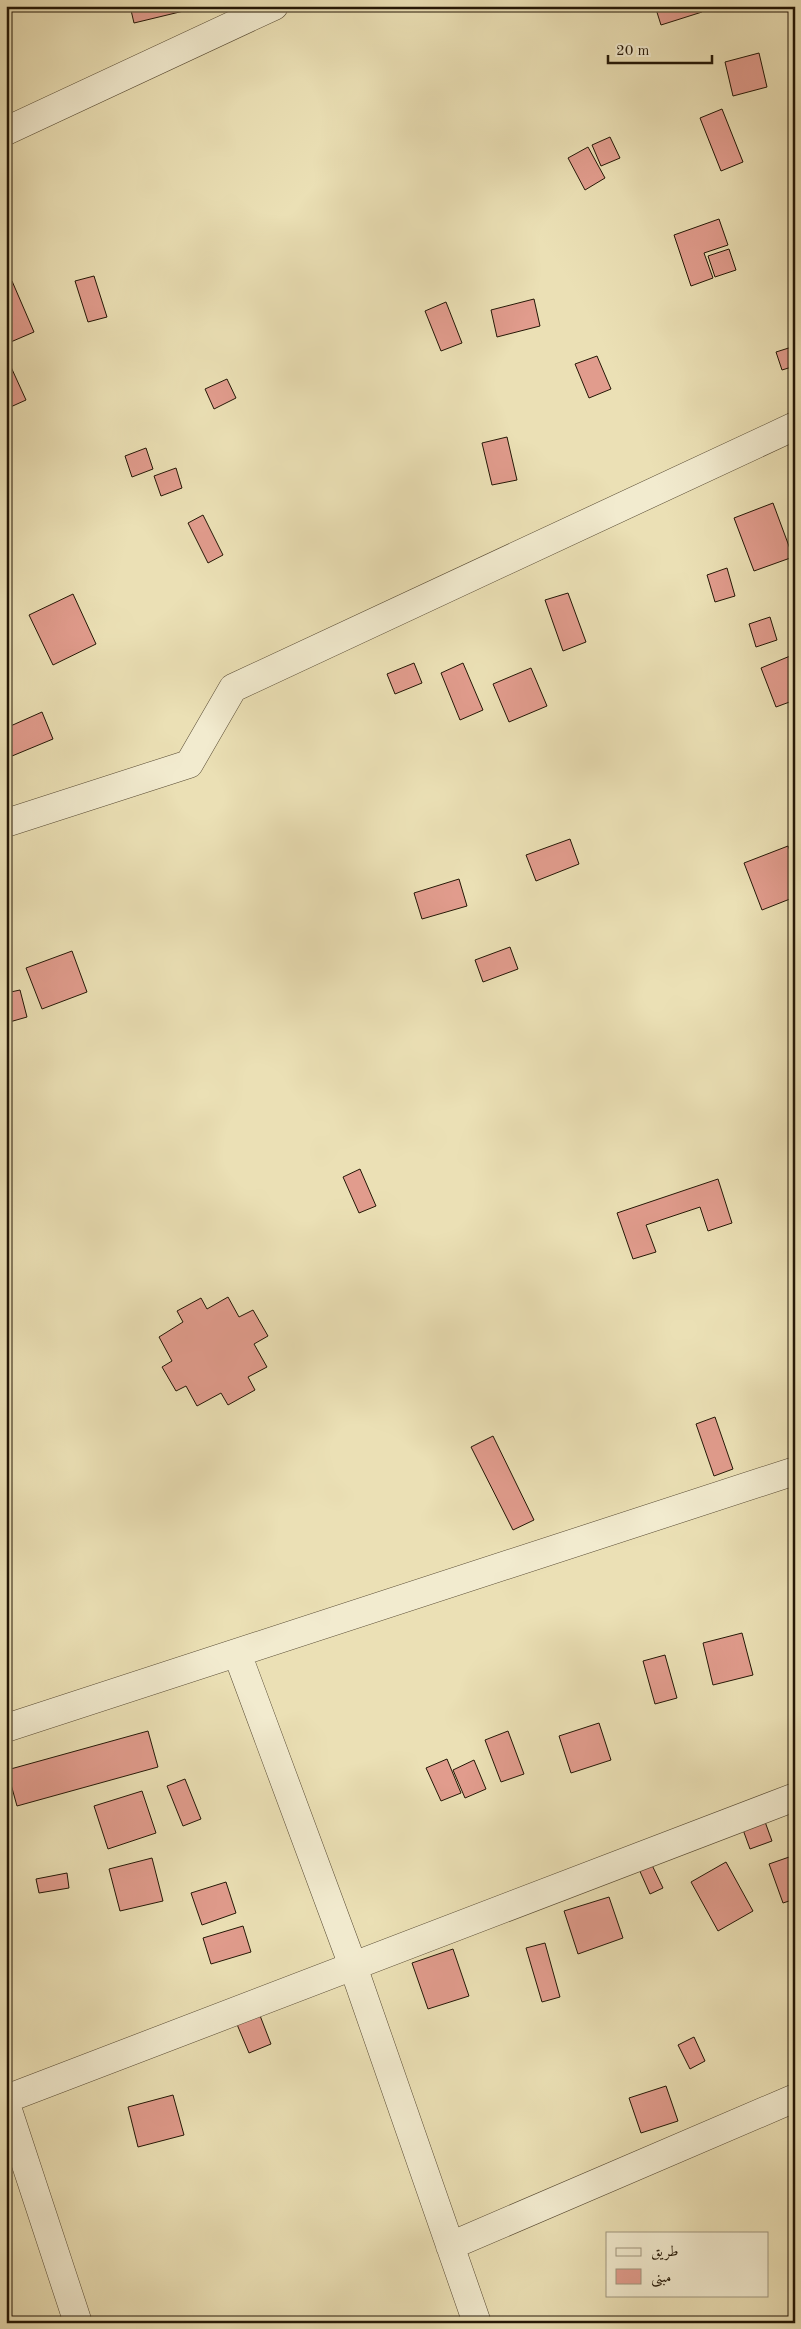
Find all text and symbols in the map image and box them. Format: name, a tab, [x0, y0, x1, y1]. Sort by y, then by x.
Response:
scale bar	[608, 32, 712, 64]
text: 20 m	[616, 44, 650, 59]
legend	[606, 2232, 768, 2296]
text: طريق	[651, 2245, 678, 2261]
text: مبنى	[651, 2271, 671, 2288]

